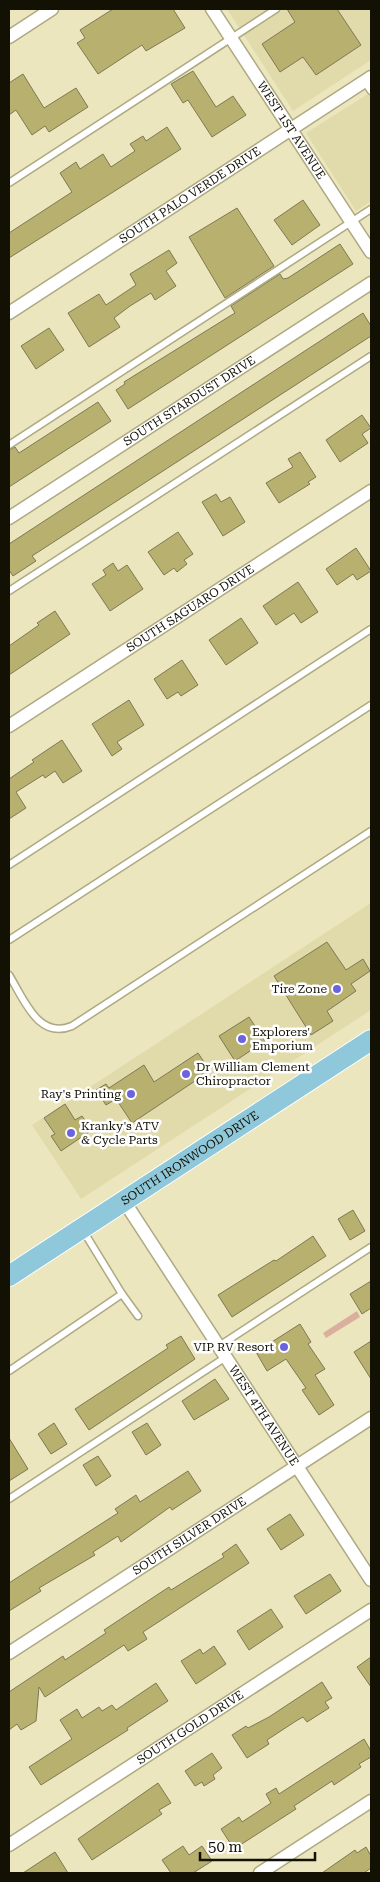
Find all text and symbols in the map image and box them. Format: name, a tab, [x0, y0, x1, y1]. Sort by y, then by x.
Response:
street label: WEST 1ST AVENUE	[254, 79, 329, 182]
street label: SOUTH PALO VERDE DRIVE	[117, 144, 263, 246]
street label: SOUTH STARDUST DRIVE	[121, 353, 258, 449]
street label: SOUTH SAGUARO DRIVE	[124, 562, 257, 655]
place label: Tire Zone	[271, 982, 327, 996]
marker: Tire Zone	[331, 983, 343, 995]
place label: Explorers' Emporium	[252, 1025, 313, 1053]
marker: Explorers' Emporium	[236, 1033, 248, 1045]
place label: Dr William Clement Chiropractor	[196, 1060, 310, 1088]
marker: Dr William Clement Chiropractor	[180, 1068, 192, 1080]
place label: Ray's Printing	[41, 1087, 121, 1101]
marker: Ray's Printing	[125, 1088, 137, 1100]
street label: SOUTH IRONWOOD DRIVE	[119, 1108, 261, 1208]
place label: Kranky's ATV & Cycle Parts	[81, 1119, 160, 1147]
marker: Kranky's ATV & Cycle Parts	[65, 1127, 77, 1139]
place label: VIP RV Resort	[193, 1340, 275, 1354]
marker: VIP RV Resort	[278, 1341, 290, 1353]
street label: WEST 4TH AVENUE	[226, 1363, 302, 1468]
street label: SOUTH SILVER DRIVE	[130, 1494, 249, 1578]
street label: SOUTH GOLD DRIVE	[134, 1688, 246, 1767]
scale bar	[200, 1830, 315, 1862]
text: 50 m	[208, 1838, 243, 1856]

